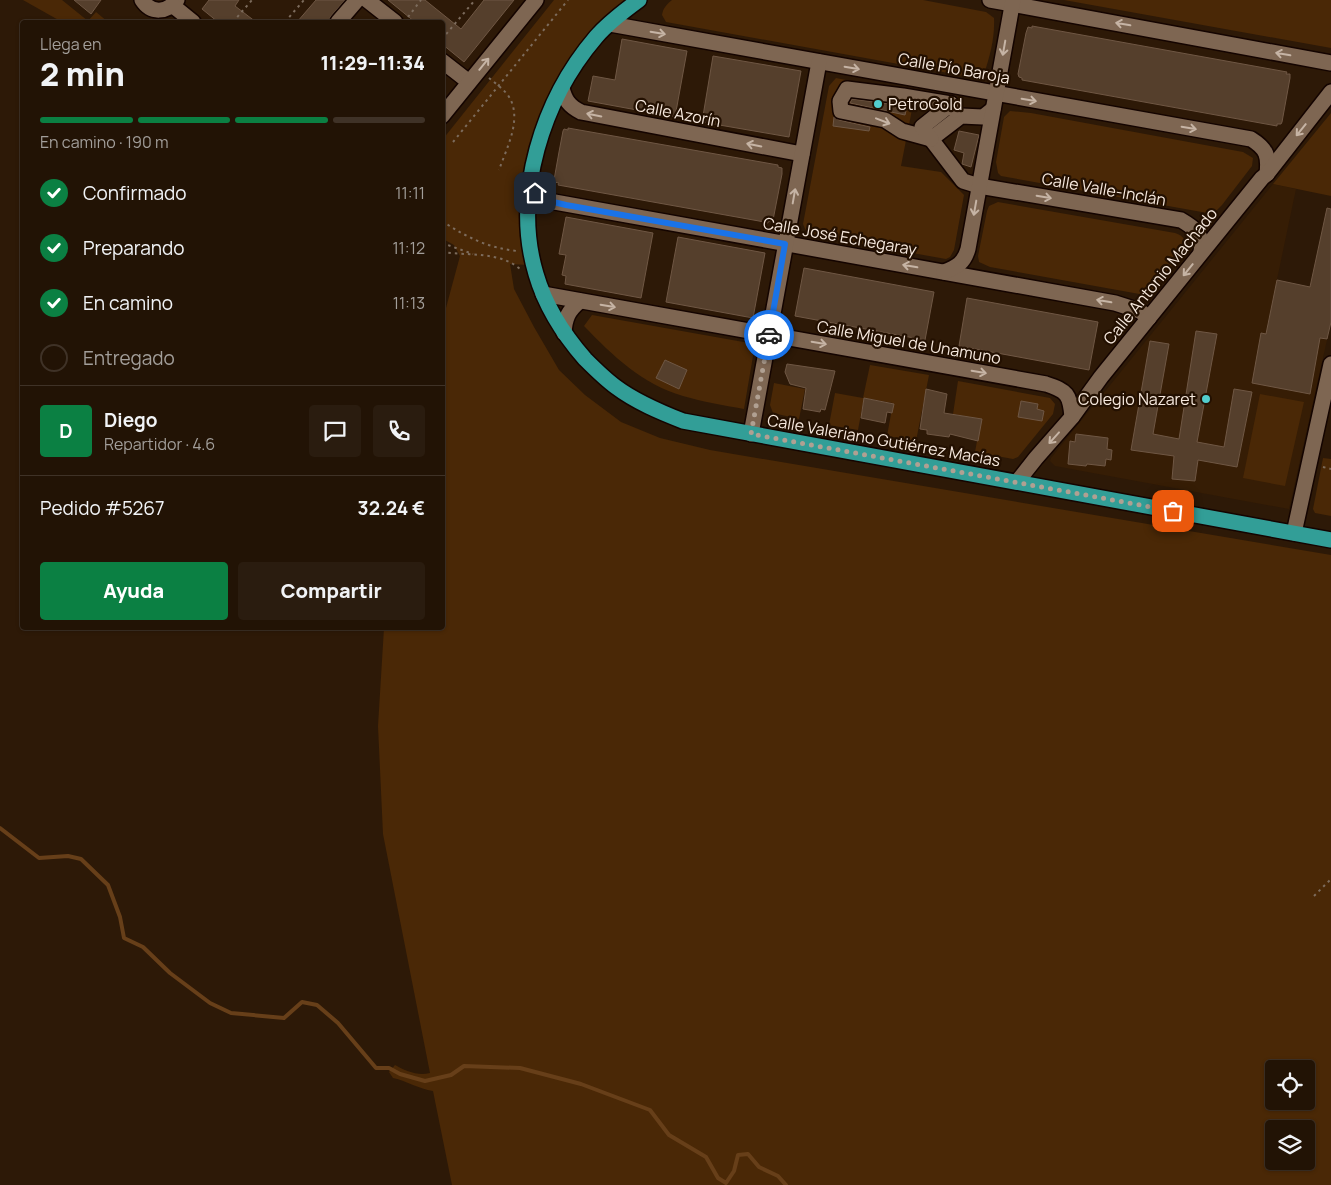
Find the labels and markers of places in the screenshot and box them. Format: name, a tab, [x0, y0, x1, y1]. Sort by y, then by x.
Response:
place label: PetroGold	[888, 93, 962, 115]
marker: PetroGold	[872, 98, 884, 110]
pin	[514, 172, 556, 214]
place label: Colegio Nazaret	[1078, 388, 1196, 410]
marker: Colegio Nazaret	[1200, 393, 1212, 405]
pin	[1152, 490, 1194, 532]

